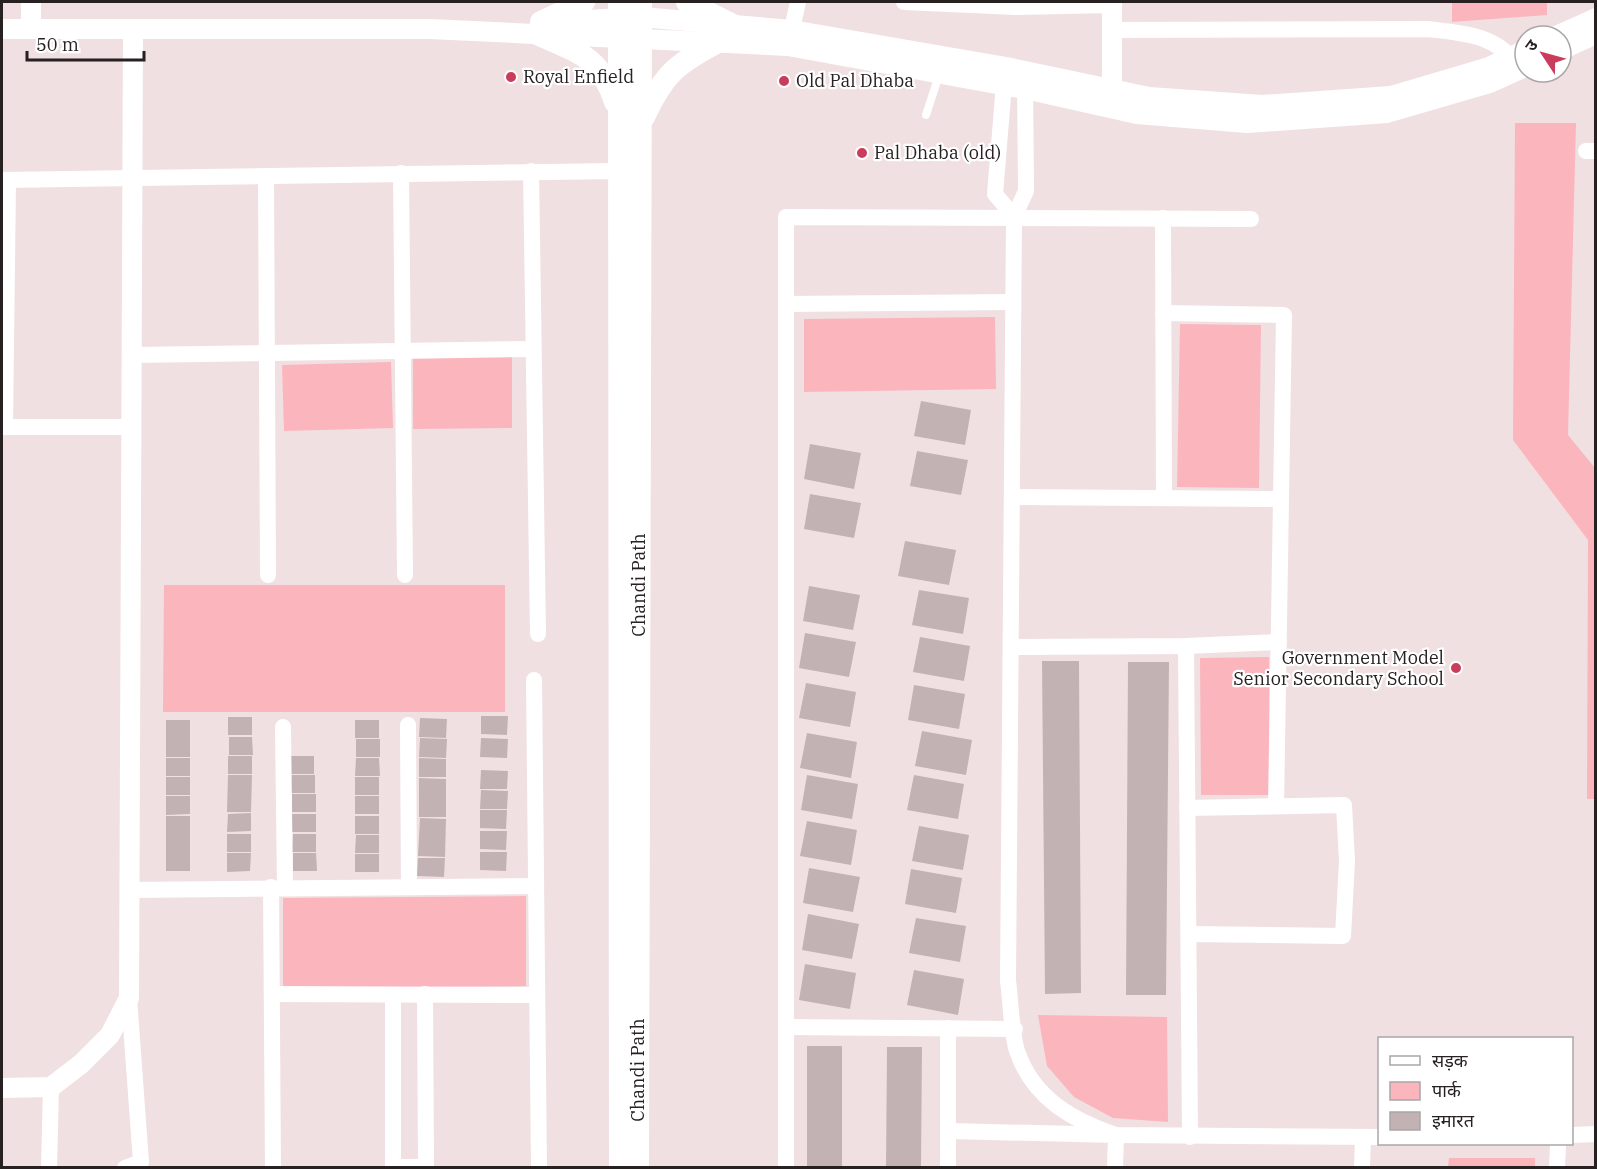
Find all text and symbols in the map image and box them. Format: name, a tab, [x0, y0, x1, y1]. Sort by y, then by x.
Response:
scale bar	[27, 24, 144, 62]
north arrow	[1513, 24, 1573, 84]
text: 50 m	[36, 33, 79, 56]
text: उ	[1520, 35, 1542, 55]
place label: Royal Enfield	[523, 65, 634, 88]
place label: Old Pal Dhaba	[796, 69, 914, 92]
marker: Royal Enfield	[504, 70, 518, 84]
marker: Old Pal Dhaba	[777, 74, 791, 88]
place label: Pal Dhaba (old)	[874, 141, 1001, 164]
marker: Pal Dhaba (old)	[855, 146, 869, 160]
street label: Chandi Path	[627, 533, 650, 637]
place label: Government Model Senior Secondary School	[1233, 646, 1444, 690]
marker: Government Model Senior Secondary School	[1449, 661, 1463, 675]
street label: Chandi Path	[626, 1018, 649, 1122]
legend	[1378, 1037, 1573, 1145]
text: सड़क	[1432, 1049, 1469, 1072]
text: पार्क	[1432, 1079, 1462, 1102]
text: इमारत	[1432, 1109, 1475, 1132]

